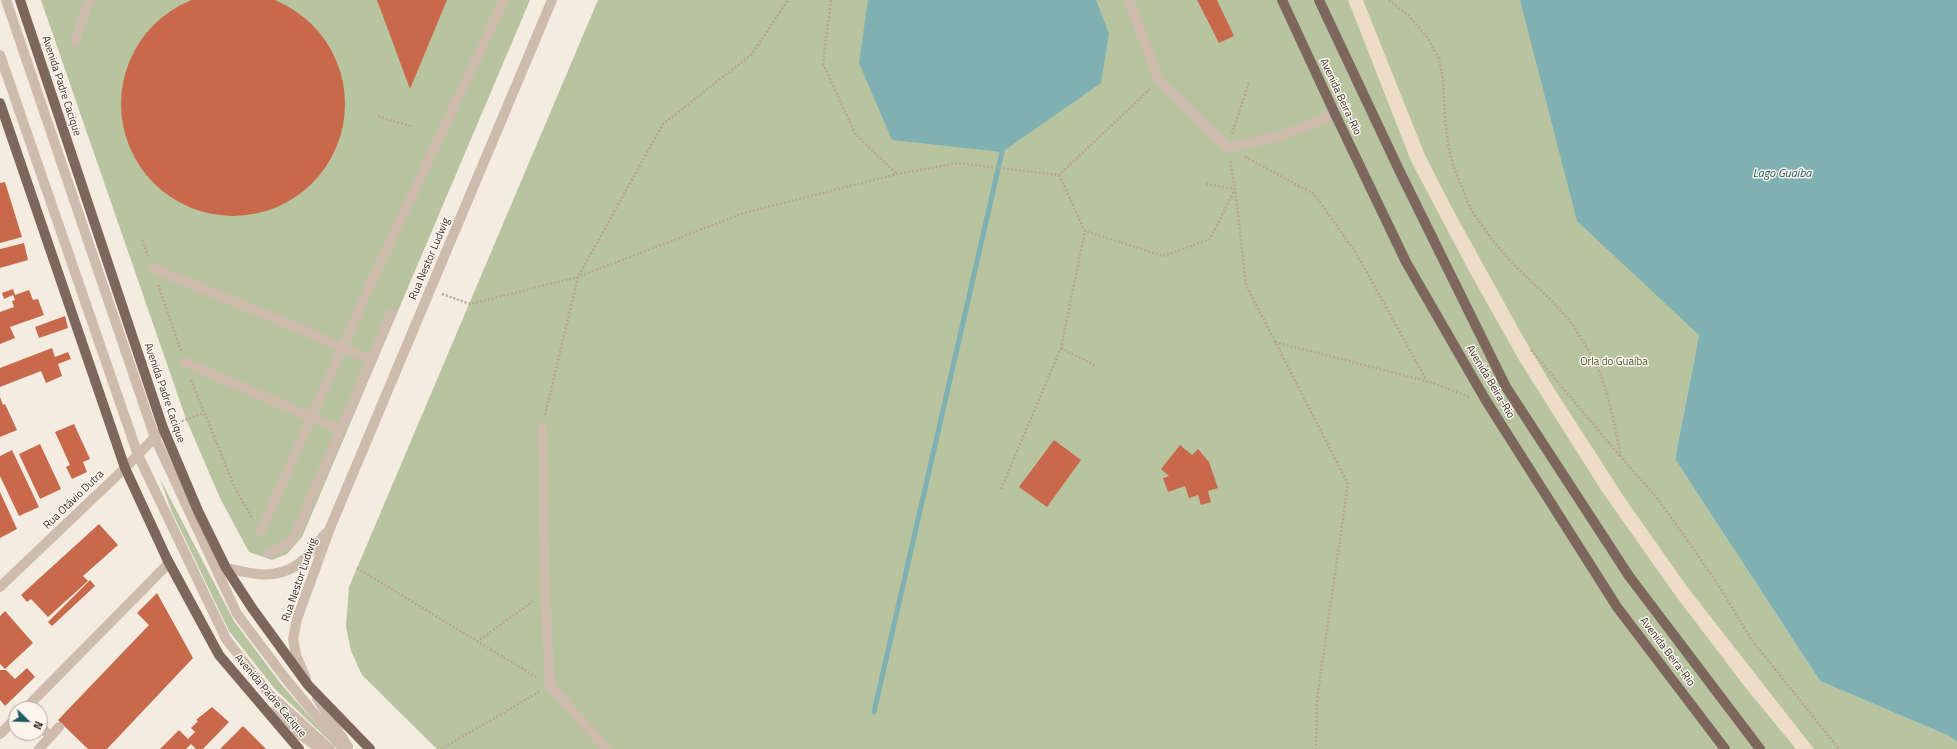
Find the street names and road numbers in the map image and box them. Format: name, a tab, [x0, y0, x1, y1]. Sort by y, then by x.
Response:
street label: Avenida Padre Cacique	[39, 34, 83, 138]
street label: Avenida Beira-Rio	[1316, 57, 1364, 137]
street label: Rua Nestor Ludwig	[407, 216, 453, 302]
street label: Avenida Padre Cacique	[141, 341, 187, 445]
street label: Avenida Beira-Rio	[1463, 343, 1517, 421]
street label: Rua Otávio Dutra	[41, 468, 107, 532]
street label: Rua Nestor Ludwig	[279, 536, 321, 624]
street label: Avenida Beira-Rio	[1637, 615, 1697, 689]
street label: Avenida Padre Cacique	[231, 652, 309, 740]

